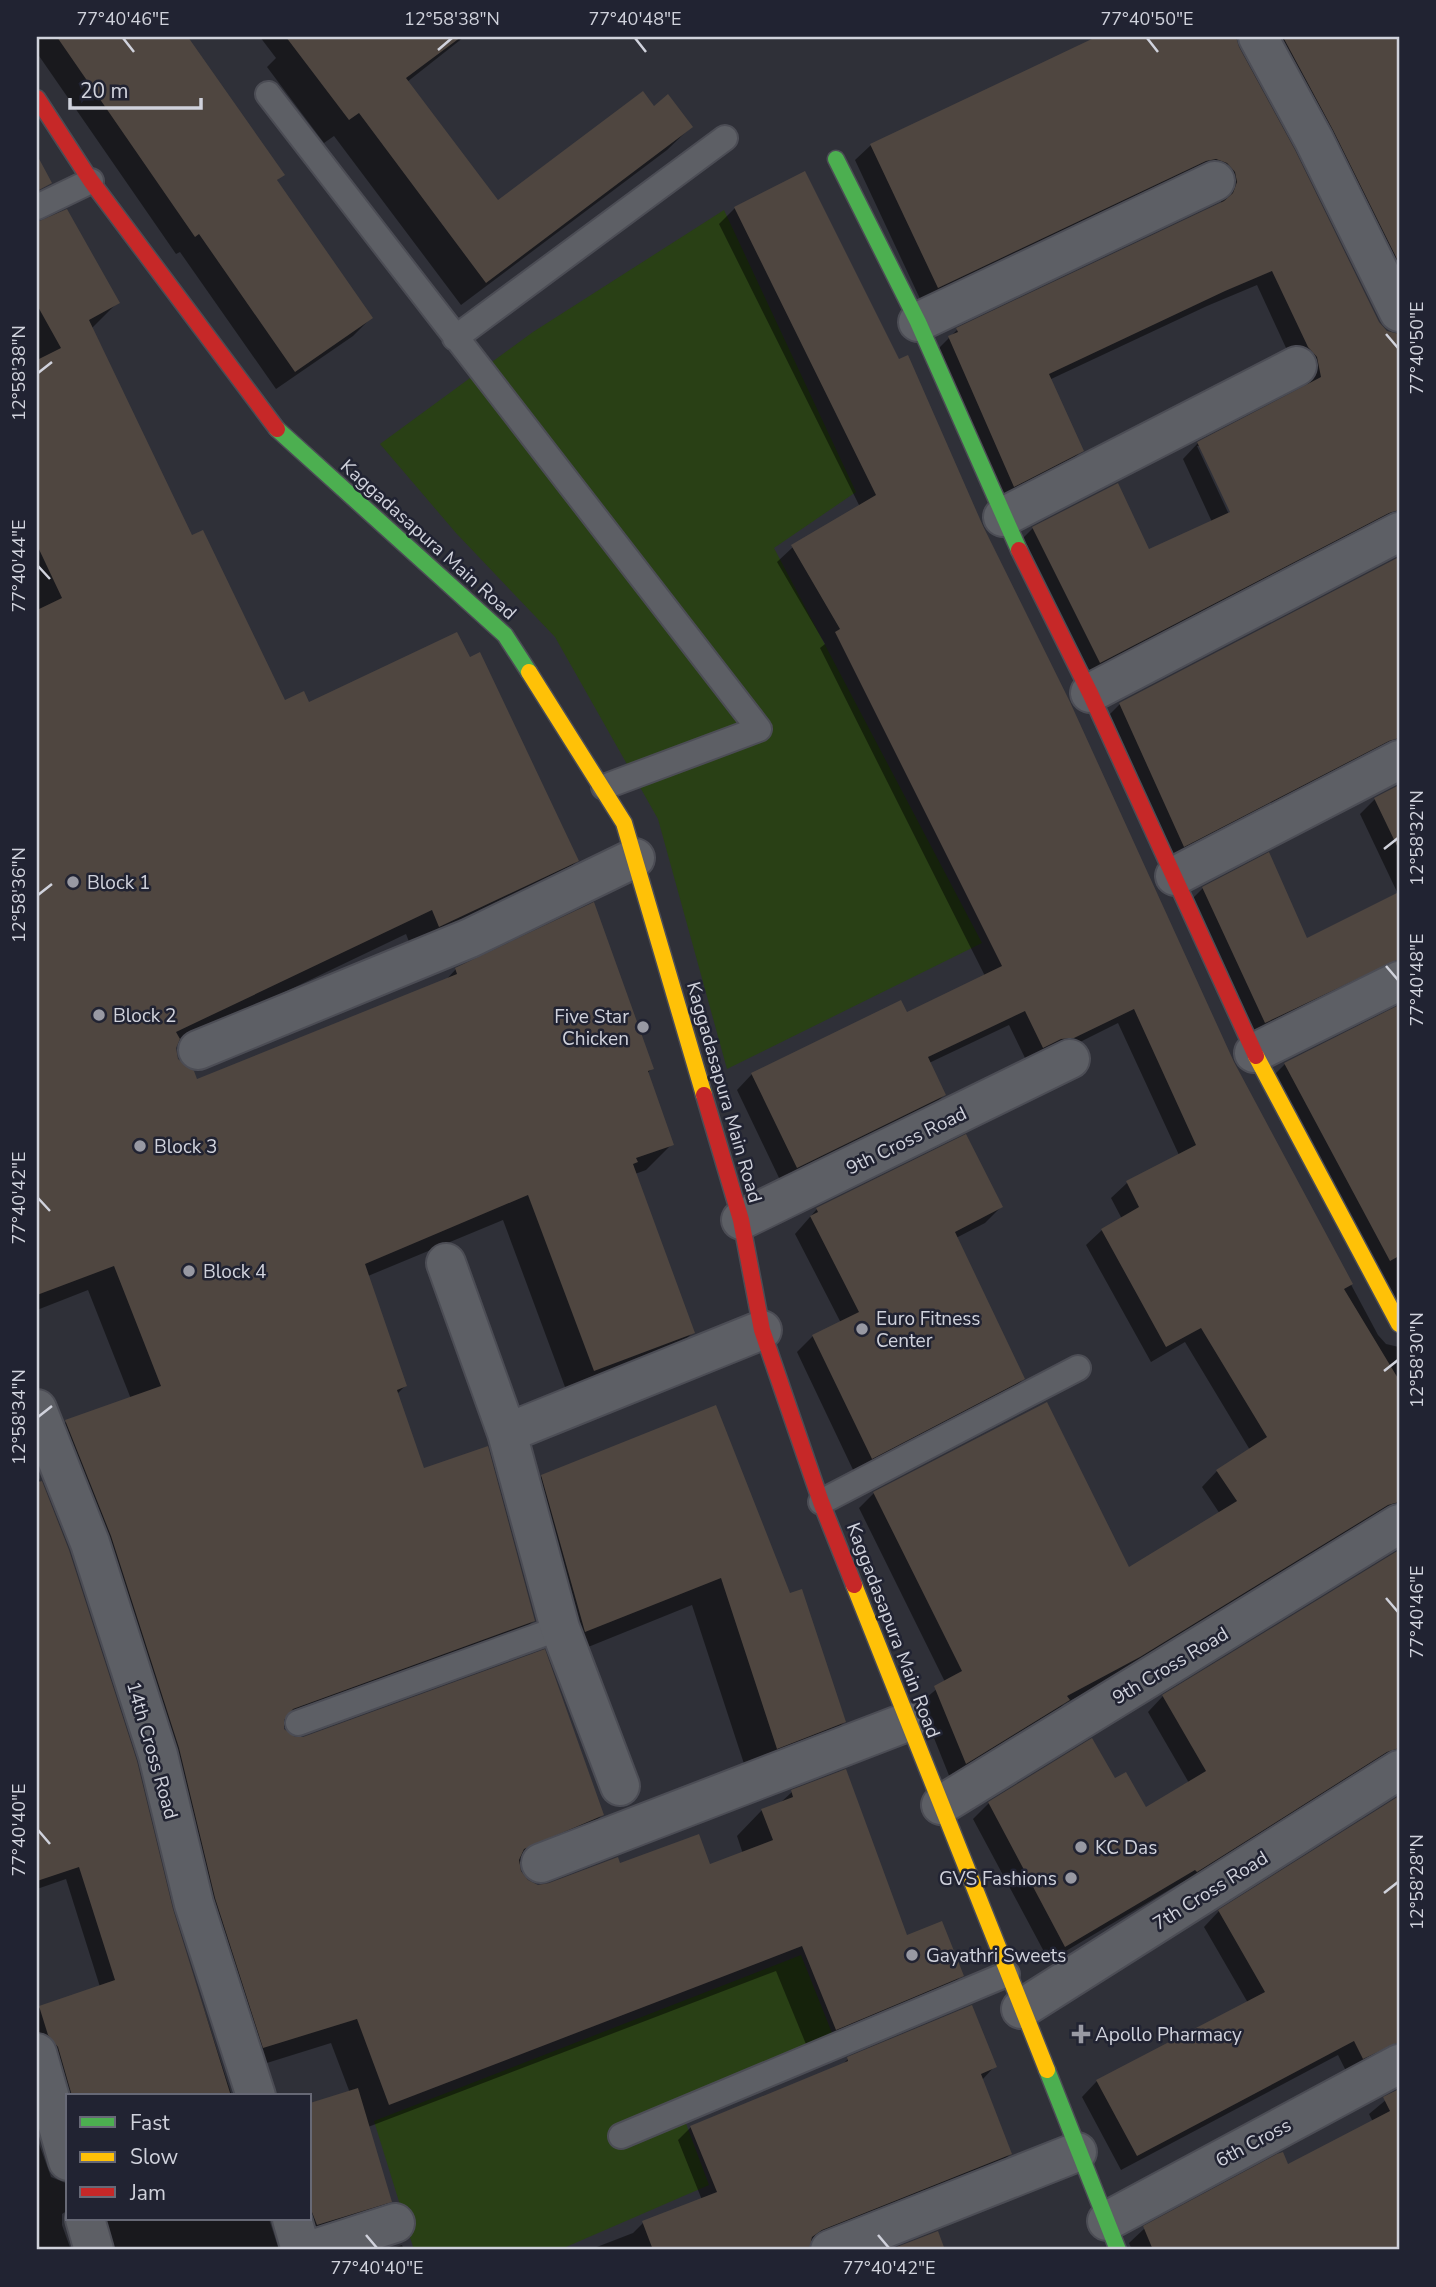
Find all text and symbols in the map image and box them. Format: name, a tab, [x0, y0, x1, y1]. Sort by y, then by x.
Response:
text: 77°40'46"E	[77, 7, 170, 31]
text: 12°58'38"N	[404, 7, 500, 31]
text: 77°40'48"E	[589, 7, 682, 31]
text: 77°40'50"E	[1101, 7, 1194, 31]
scale bar	[70, 66, 201, 110]
text: 20 m	[80, 77, 129, 105]
text: 77°40'50"E	[1405, 302, 1429, 395]
text: 12°58'38"N	[7, 325, 31, 421]
street label: Kaggadasapura Main Road	[335, 454, 522, 626]
text: 77°40'44"E	[7, 520, 31, 613]
text: 12°58'32"N	[1405, 790, 1429, 886]
text: 12°58'36"N	[7, 847, 31, 943]
place label: Block 1	[87, 870, 151, 896]
marker: Block 1	[65, 874, 81, 890]
text: 77°40'48"E	[1405, 934, 1429, 1027]
street label: Kaggadasapura Main Road	[680, 979, 768, 1206]
place label: Block 2	[113, 1003, 177, 1029]
place label: Five Star Chicken	[554, 1004, 629, 1052]
marker: Block 2	[91, 1007, 107, 1023]
marker: Five Star Chicken	[635, 1019, 651, 1035]
street label: 9th Cross Road	[842, 1100, 971, 1181]
place label: Block 3	[154, 1134, 218, 1160]
marker: Block 3	[132, 1138, 148, 1154]
text: 77°40'42"E	[7, 1152, 31, 1245]
place label: Block 4	[203, 1259, 267, 1285]
marker: Block 4	[181, 1263, 197, 1279]
place label: Euro Fitness Center	[876, 1306, 981, 1354]
text: 12°58'30"N	[1405, 1312, 1429, 1408]
marker: Euro Fitness Center	[854, 1321, 870, 1337]
text: 12°58'34"N	[7, 1369, 31, 1465]
street label: Kaggadasapura Main Road	[840, 1519, 946, 1742]
text: 77°40'46"E	[1405, 1566, 1429, 1659]
street label: 9th Cross Road	[1108, 1621, 1233, 1711]
street label: 14th Cross Road	[120, 1678, 184, 1822]
text: 77°40'40"E	[7, 1784, 31, 1877]
text: 12°58'28"N	[1405, 1834, 1429, 1930]
place label: KC Das	[1095, 1835, 1157, 1861]
marker: KC Das	[1073, 1839, 1089, 1855]
street label: 7th Cross Road	[1148, 1845, 1273, 1937]
place label: GVS Fashions	[939, 1866, 1057, 1892]
marker: GVS Fashions	[1063, 1870, 1079, 1886]
place label: Gayathri Sweets	[926, 1943, 1066, 1969]
marker: Gayathri Sweets	[904, 1947, 920, 1963]
place label: Apollo Pharmacy	[1095, 2022, 1242, 2048]
marker: Apollo Pharmacy	[1073, 2026, 1089, 2042]
legend	[66, 2094, 312, 2220]
text: Fast	[130, 2109, 170, 2137]
street label: 6th Cross	[1211, 2112, 1296, 2174]
text: Slow	[130, 2143, 179, 2171]
text: Jam	[129, 2179, 166, 2207]
text: 77°40'40"E	[331, 2256, 424, 2280]
text: 77°40'42"E	[843, 2256, 936, 2280]

